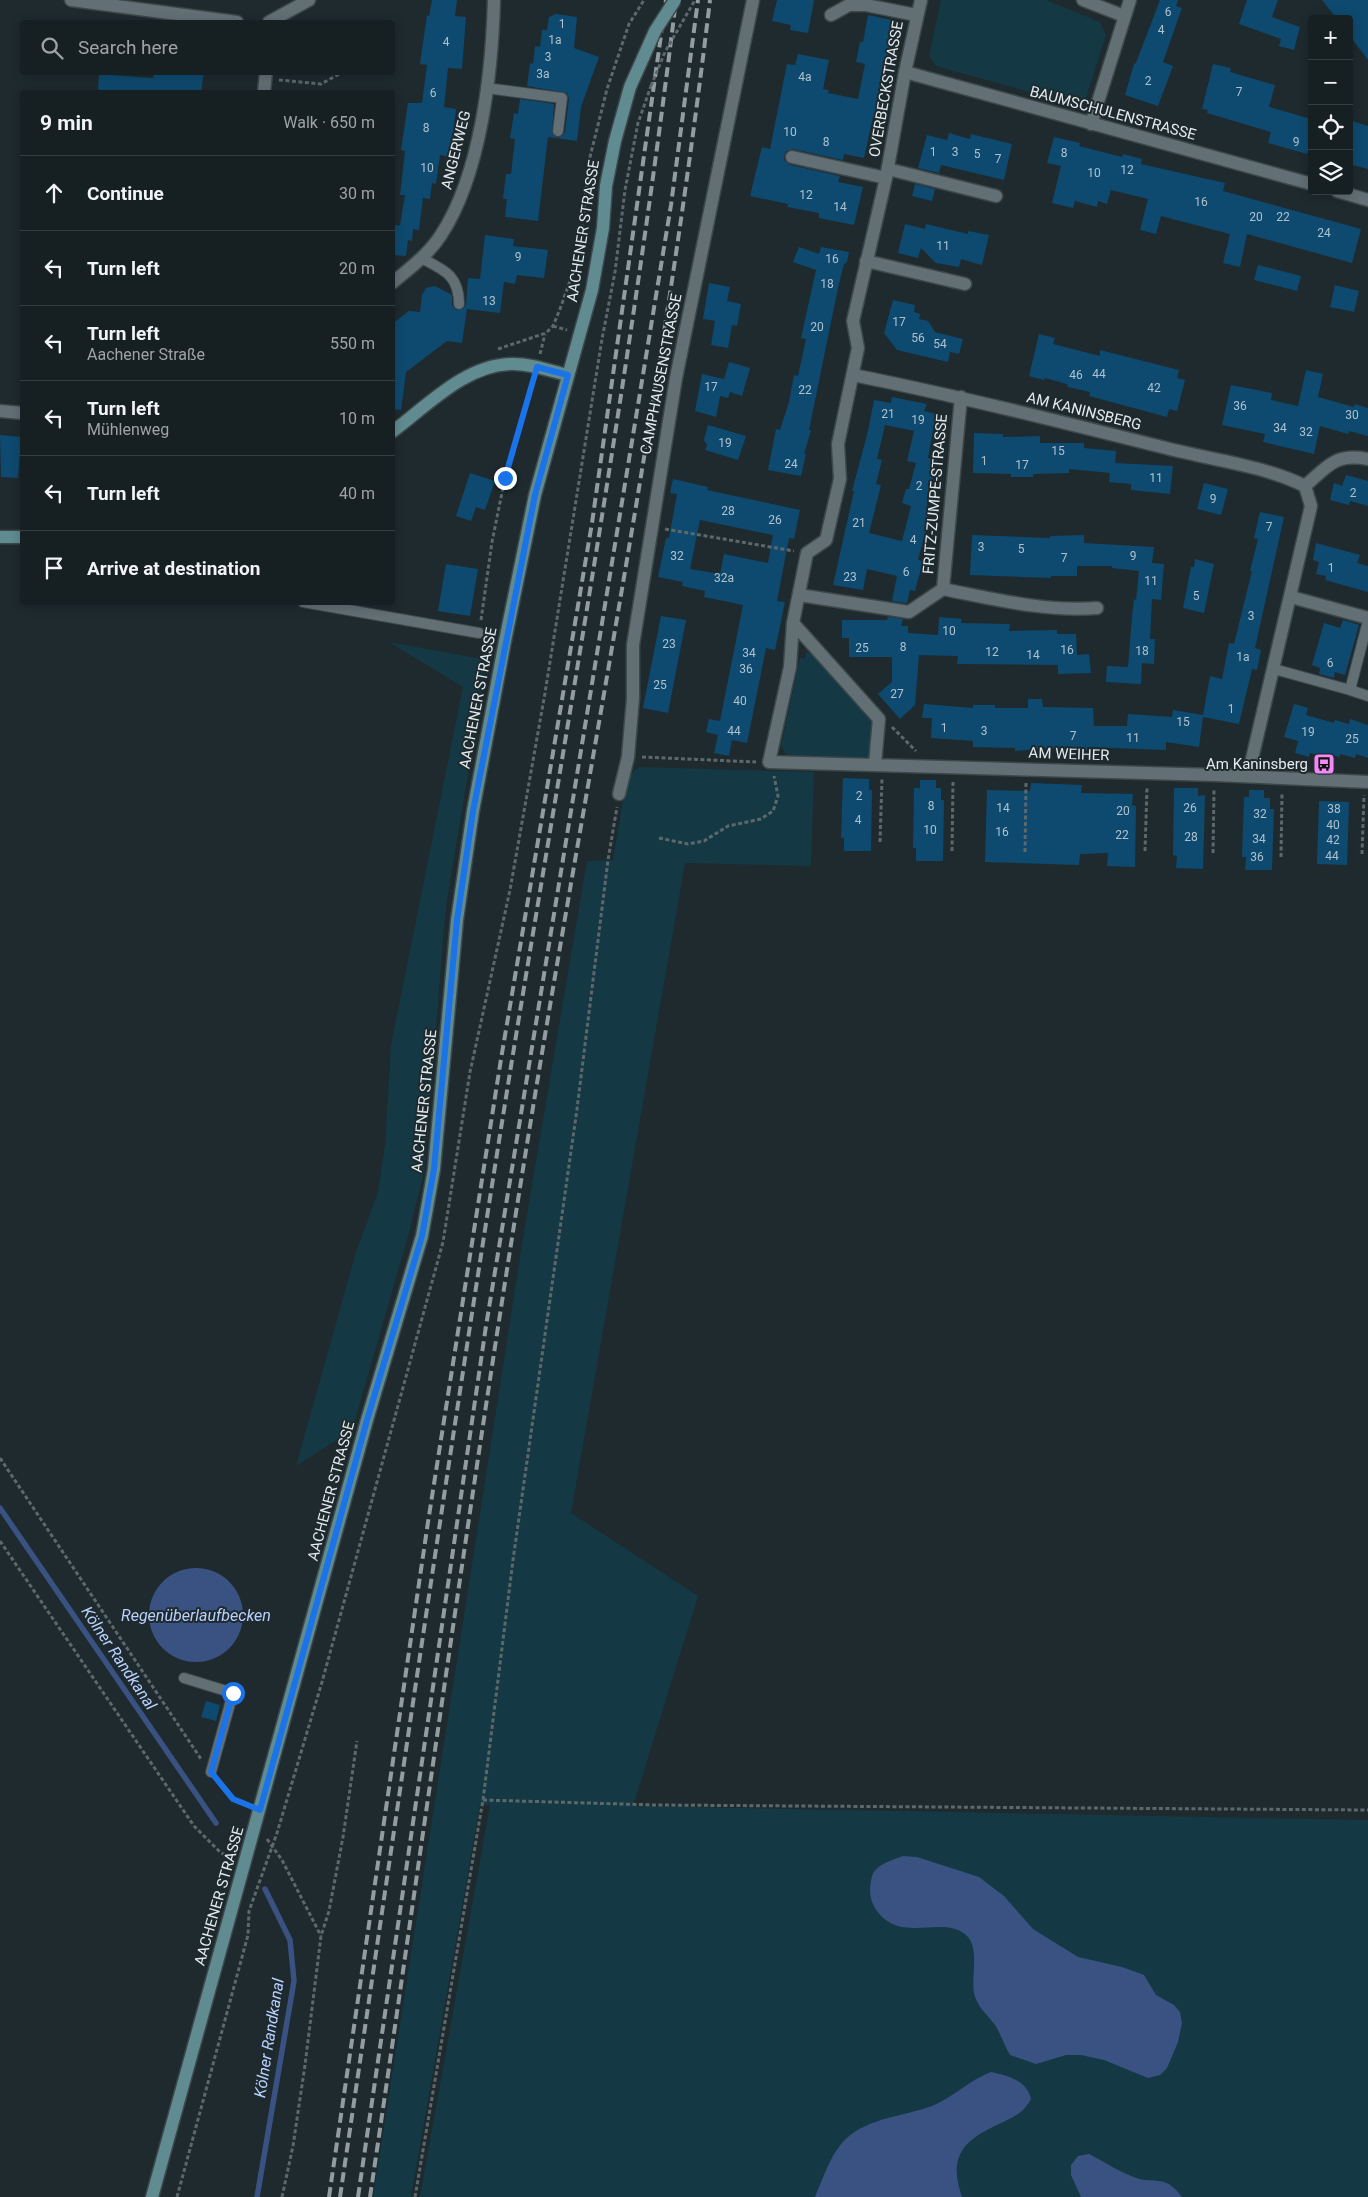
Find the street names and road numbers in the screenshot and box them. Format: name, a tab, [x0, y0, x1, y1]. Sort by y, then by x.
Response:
street label: OVERBECKSTRASSE	[865, 19, 907, 158]
street label: BAUMSCHULENSTRASSE	[1028, 82, 1199, 144]
street label: ANGERWEG	[438, 109, 474, 191]
street label: AACHENER STRASSE	[563, 158, 603, 303]
street label: CAMPHAUSENSTRASSE	[637, 291, 686, 456]
street label: AM KANINSBERG	[1025, 388, 1143, 434]
street label: FRITZ-ZUMPE-STRASSE	[919, 413, 951, 575]
street label: AACHENER STRASSE	[455, 625, 501, 770]
street label: AM WEIHER	[1028, 744, 1110, 764]
street label: AACHENER STRASSE	[408, 1028, 441, 1173]
street label: AACHENER STRASSE	[304, 1419, 358, 1563]
street label: AACHENER STRASSE	[191, 1824, 248, 1968]

